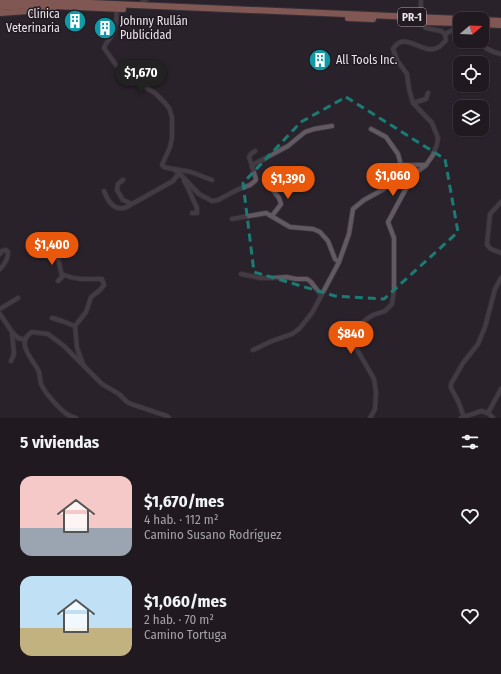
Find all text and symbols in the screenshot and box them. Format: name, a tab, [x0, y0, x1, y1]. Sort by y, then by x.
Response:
place label: Clínica Veterinaria	[6, 7, 60, 35]
building icon: Clínica Veterinaria	[62, 8, 88, 34]
road number: PR-1	[398, 8, 426, 26]
north arrow	[453, 12, 489, 48]
map controls	[453, 12, 489, 136]
place label: Johnny Rullán Publicidad	[120, 14, 188, 42]
building icon: Johnny Rullán Publicidad	[92, 15, 118, 41]
building icon: All Tools Inc.	[307, 47, 333, 73]
place label: All Tools Inc.	[336, 53, 398, 67]
button: locate	[453, 56, 489, 92]
pin: $1,670	[108, 60, 174, 94]
text: $1,670	[124, 65, 158, 80]
button: layers	[453, 100, 489, 136]
pin: $1,060	[360, 163, 426, 197]
pin: $1,390	[255, 166, 321, 200]
text: $1,060	[375, 168, 411, 183]
text: $1,390	[271, 171, 305, 186]
pin: $1,400	[19, 232, 85, 266]
text: $1,400	[34, 237, 70, 252]
pin: $840	[327, 321, 375, 355]
text: $840	[337, 326, 365, 341]
icon: filters	[459, 431, 481, 453]
text: 5 viviendas	[20, 432, 99, 453]
text: $1,670/mes	[144, 491, 224, 512]
icon: home	[52, 492, 100, 540]
icon: heart	[459, 505, 481, 527]
text: 4 hab. · 112 m²	[144, 512, 218, 527]
text: Camino Susano Rodríguez	[144, 527, 281, 542]
text: $1,060/mes	[144, 591, 227, 612]
icon: home	[52, 592, 100, 640]
icon: heart	[459, 605, 481, 627]
text: 2 hab. · 70 m²	[144, 612, 214, 627]
text: Camino Tortuga	[144, 627, 227, 642]

